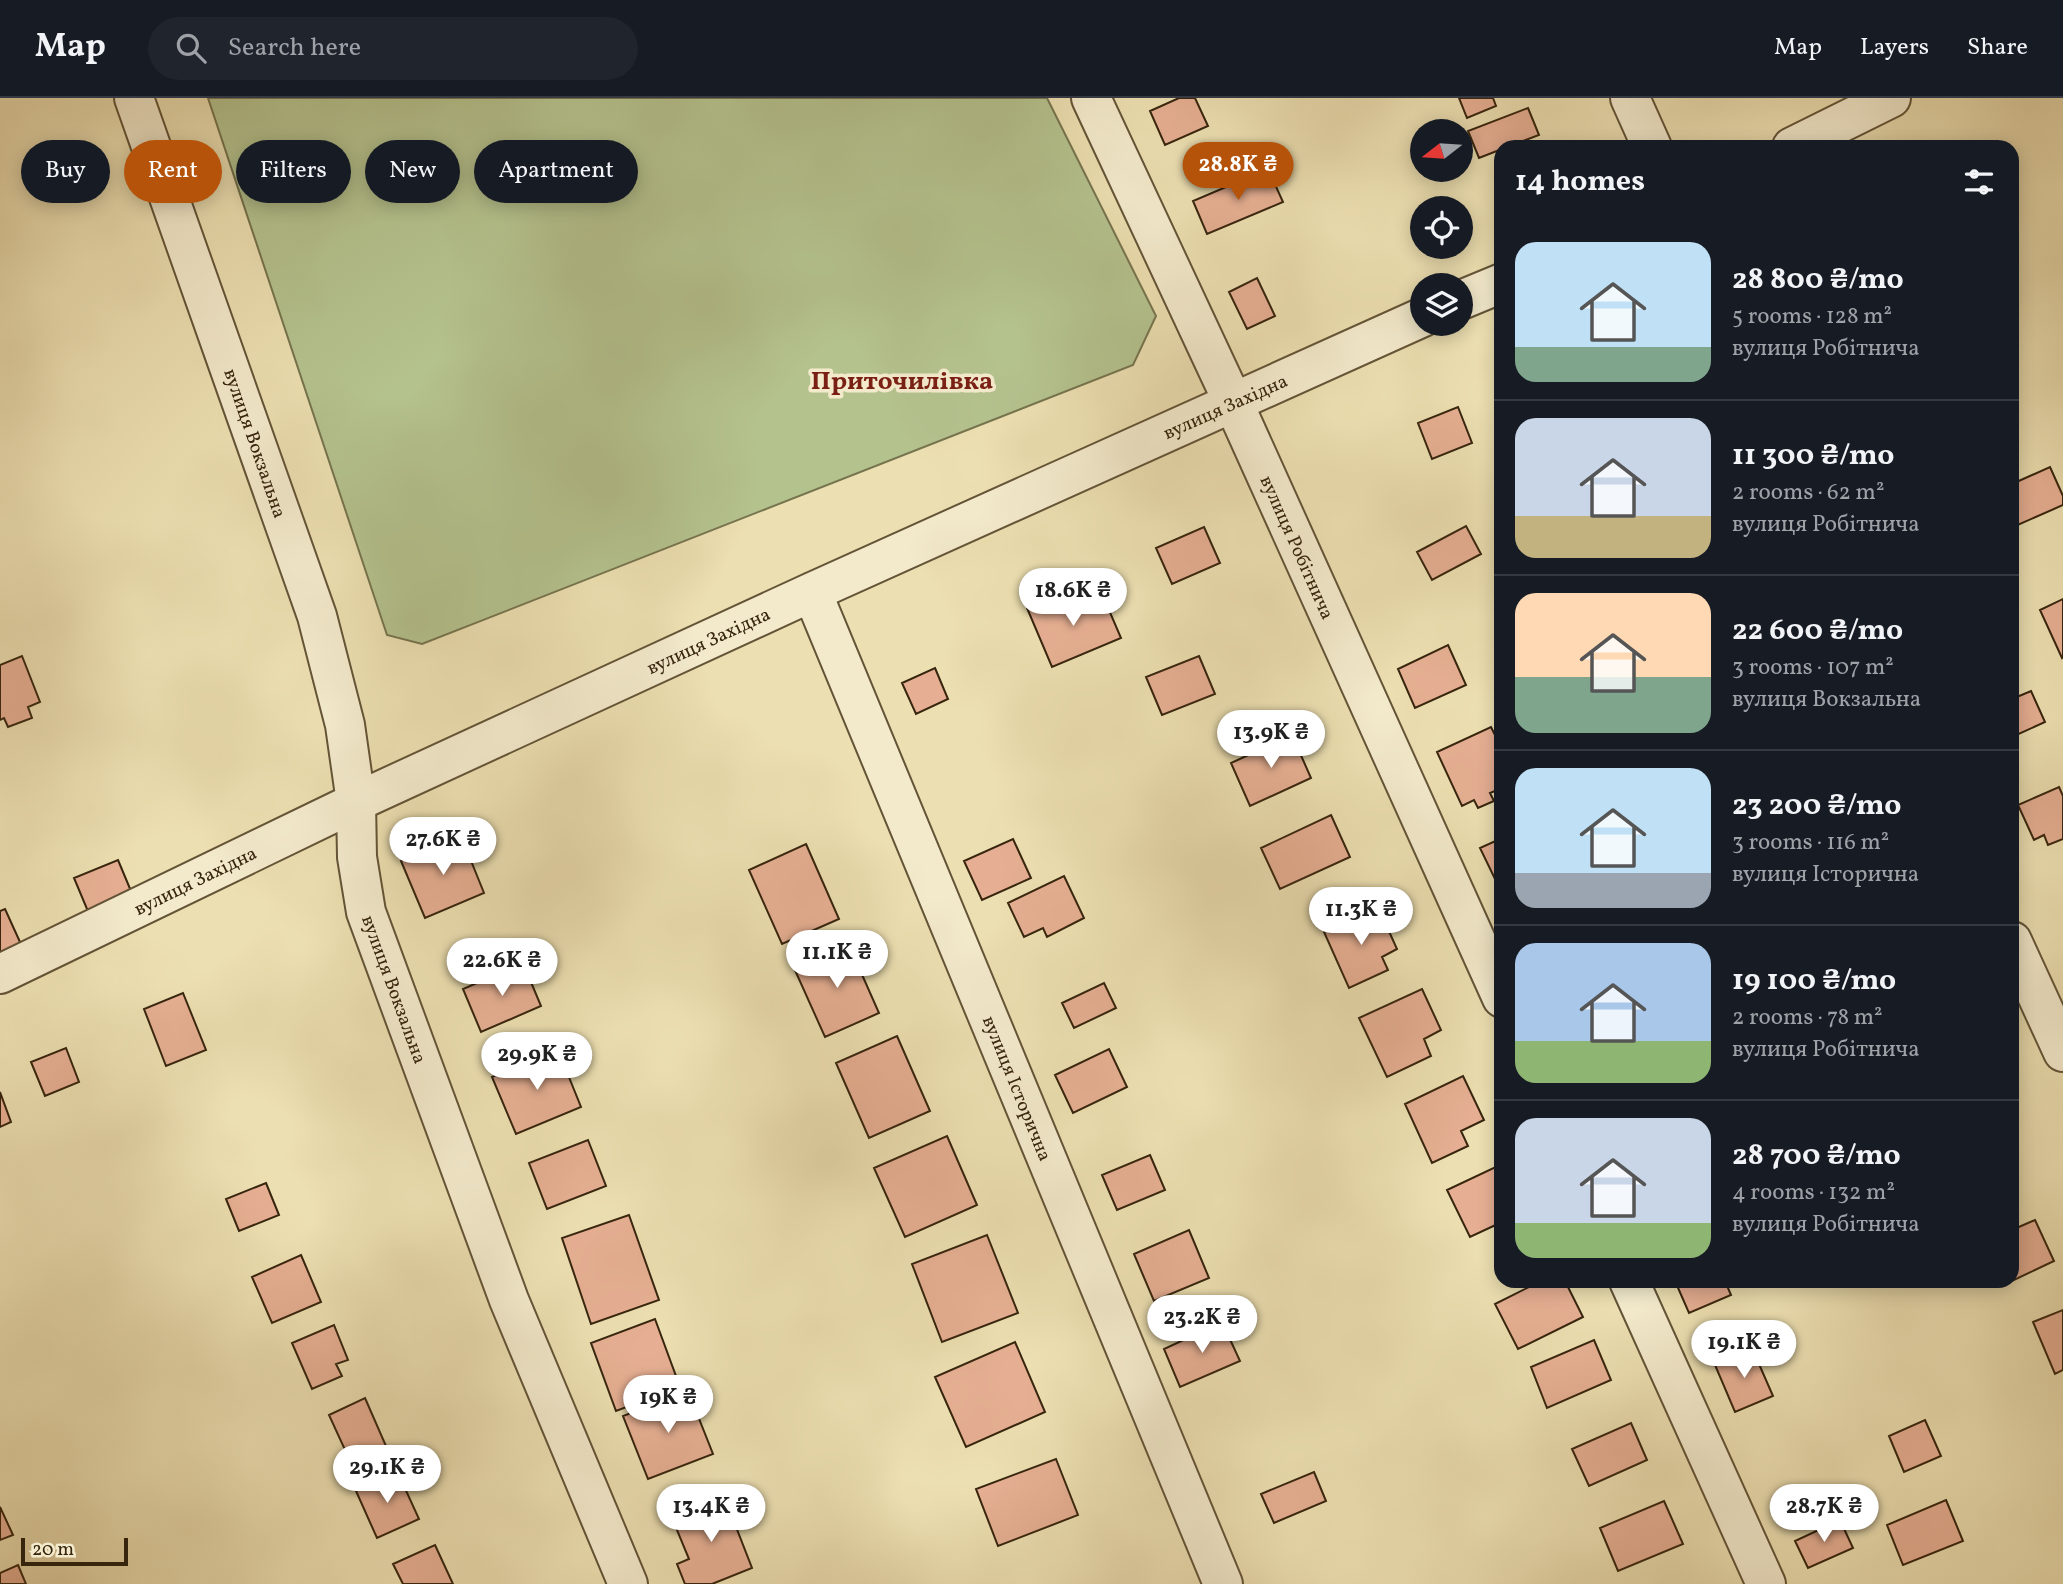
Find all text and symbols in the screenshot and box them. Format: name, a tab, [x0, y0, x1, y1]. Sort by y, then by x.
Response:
search box	[148, 17, 638, 80]
text: Map	[35, 25, 106, 71]
icon: search	[172, 29, 210, 67]
text: Search here	[228, 30, 361, 66]
text: Map	[1774, 31, 1822, 65]
text: Layers	[1860, 31, 1929, 65]
text: Share	[1967, 31, 2028, 65]
north arrow	[1410, 119, 1474, 182]
map controls	[1410, 119, 1473, 336]
chip: Buy	[21, 140, 110, 203]
chip: Rent	[124, 140, 222, 203]
chip: Filters	[236, 140, 351, 203]
chip: New	[365, 140, 460, 203]
chip: Apartment	[474, 140, 638, 203]
pin: 28.8K ₴	[1173, 142, 1303, 202]
text: 28.8K ₴	[1199, 149, 1277, 181]
text: 14 homes	[1515, 161, 1645, 203]
icon: filters	[1960, 163, 1998, 201]
button: locate	[1410, 196, 1473, 259]
text: 28 800 ₴/mo	[1732, 259, 1904, 301]
icon: home	[1571, 270, 1655, 354]
button: layers	[1410, 273, 1473, 336]
text: 5 rooms · 128 m²	[1732, 301, 1892, 333]
text: вулиця Робітнича	[1732, 333, 1920, 365]
district label: Приточилівка	[811, 364, 993, 400]
street label: вулиця Вокзальна	[216, 365, 292, 522]
street label: вулиця Західна	[1160, 369, 1292, 447]
text: 11 300 ₴/mo	[1732, 435, 1894, 477]
icon: home	[1571, 446, 1655, 530]
street label: вулиця Робітнича	[1253, 472, 1340, 624]
text: 2 rooms · 62 m²	[1732, 477, 1884, 509]
text: вулиця Робітнича	[1732, 509, 1920, 541]
pin: 18.6K ₴	[1008, 568, 1138, 628]
text: 18.6K ₴	[1035, 575, 1111, 607]
street label: вулиця Західна	[643, 602, 775, 682]
text: 22 600 ₴/mo	[1732, 610, 1903, 652]
icon: home	[1571, 621, 1655, 705]
text: 3 rooms · 107 m²	[1732, 652, 1894, 684]
text: вулиця Вокзальна	[1732, 684, 1921, 716]
pin: 13.9K ₴	[1206, 710, 1336, 770]
text: 13.9K ₴	[1233, 717, 1309, 749]
text: 23 200 ₴/mo	[1732, 785, 1901, 827]
icon: home	[1571, 796, 1655, 880]
pin: 27.6K ₴	[378, 818, 508, 877]
text: 27.6K ₴	[405, 824, 481, 856]
text: 3 rooms · 116 m²	[1732, 827, 1889, 859]
street label: вулиця Західна	[130, 841, 262, 923]
text: вулиця Історична	[1732, 859, 1919, 891]
pin: 11.3K ₴	[1296, 888, 1426, 947]
text: 11.3K ₴	[1325, 894, 1397, 926]
street label: вулиця Вокзальна	[354, 912, 432, 1068]
pin: 11.1K ₴	[772, 930, 902, 990]
text: 11.1K ₴	[802, 937, 872, 969]
pin: 22.6K ₴	[437, 939, 567, 998]
text: 22.6K ₴	[463, 945, 541, 977]
text: 19 100 ₴/mo	[1732, 960, 1896, 1002]
icon: home	[1571, 971, 1655, 1055]
text: 2 rooms · 78 m²	[1732, 1002, 1883, 1034]
street label: вулиця Історична	[975, 1012, 1057, 1165]
pin: 29.9K ₴	[472, 1032, 602, 1092]
text: вулиця Робітнича	[1732, 1034, 1920, 1066]
text: 29.9K ₴	[497, 1039, 577, 1071]
text: 28 700 ₴/mo	[1732, 1135, 1901, 1177]
icon: home	[1571, 1146, 1655, 1230]
text: 4 rooms · 132 m²	[1732, 1177, 1895, 1209]
text: вулиця Робітнича	[1732, 1209, 1920, 1241]
pin: 23.2K ₴	[1137, 1296, 1267, 1355]
text: 23.2K ₴	[1163, 1302, 1241, 1334]
pin: 19.1K ₴	[1679, 1320, 1809, 1380]
text: 19.1K ₴	[1707, 1327, 1781, 1359]
pin: 19K ₴	[619, 1376, 717, 1435]
text: 19K ₴	[639, 1382, 697, 1414]
pin: 29.1K ₴	[322, 1446, 452, 1505]
text: 29.1K ₴	[349, 1452, 425, 1484]
pin: 13.4K ₴	[646, 1484, 776, 1544]
pin: 28.7K ₴	[1759, 1484, 1889, 1544]
text: 13.4K ₴	[672, 1491, 750, 1523]
text: 28.7K ₴	[1786, 1491, 1862, 1523]
scale bar	[21, 1535, 128, 1567]
text: 20 m	[32, 1537, 74, 1563]

